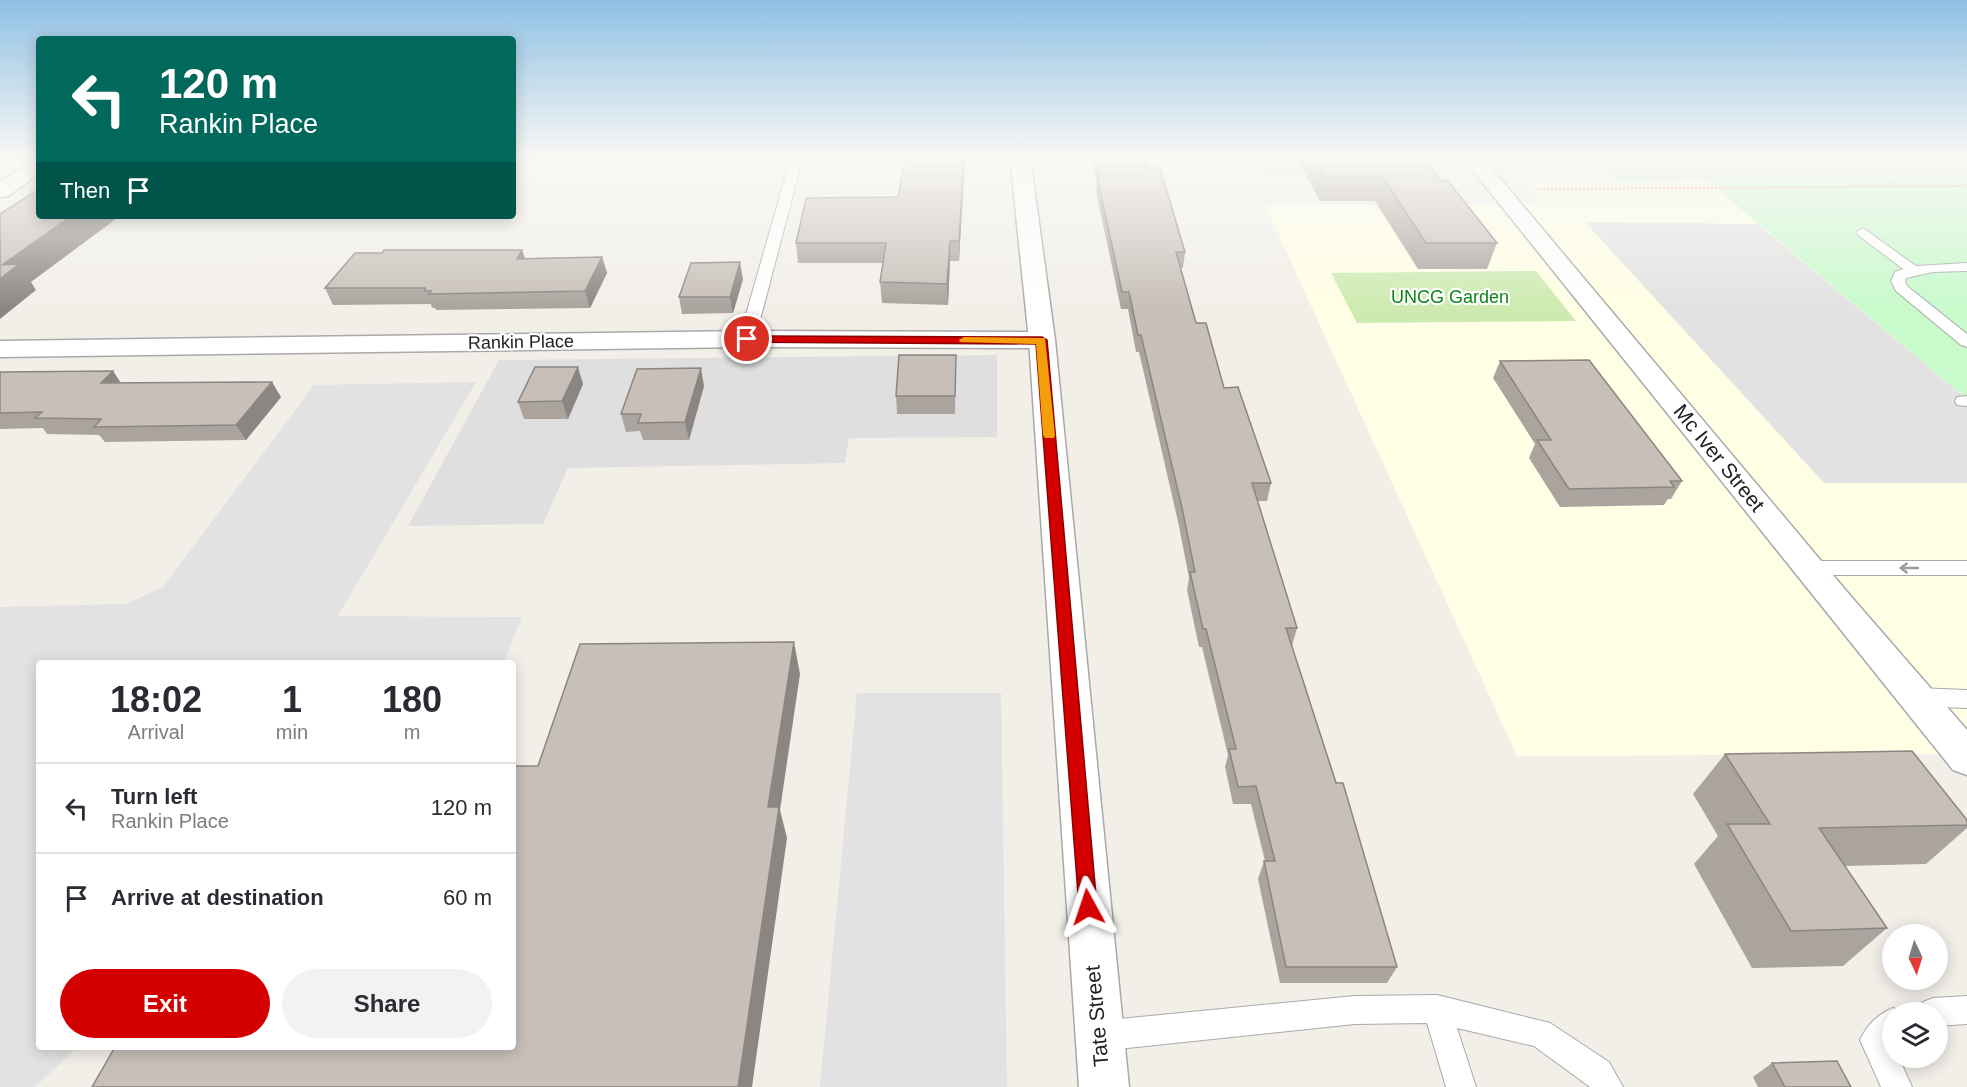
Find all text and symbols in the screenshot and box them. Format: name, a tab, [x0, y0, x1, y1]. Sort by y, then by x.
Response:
icon: left	[60, 60, 138, 138]
text: 120 m	[159, 60, 278, 107]
text: Rankin Place	[159, 109, 318, 139]
icon: arrive	[122, 174, 155, 207]
text: Then	[60, 178, 110, 203]
park label: UNCG Garden	[1391, 287, 1509, 307]
pin	[721, 313, 772, 364]
icon: arrive	[730, 322, 763, 355]
street label: Rankin Place	[468, 331, 574, 353]
street label: Mc Iver Street	[1669, 400, 1770, 516]
one-way arrow	[1899, 562, 1919, 574]
text: 18:02	[110, 679, 202, 720]
text: 1	[282, 679, 302, 720]
text: 180	[382, 679, 442, 720]
text: Arrival	[128, 721, 184, 743]
text: min	[276, 721, 308, 743]
text: m	[404, 721, 420, 743]
text: Turn left	[111, 784, 197, 809]
icon: left	[60, 792, 93, 825]
text: 120 m	[431, 795, 492, 820]
text: Rankin Place	[111, 810, 229, 832]
position arrow	[1056, 875, 1120, 939]
icon: arrive	[60, 882, 93, 915]
text: Arrive at destination	[111, 885, 324, 910]
text: 60 m	[443, 885, 492, 910]
north arrow	[1882, 924, 1948, 990]
map controls	[1882, 924, 1948, 1068]
street label: Tate Street	[1081, 964, 1112, 1068]
button: Exit	[60, 969, 270, 1038]
button: Share	[282, 969, 492, 1038]
button: layers	[1882, 1002, 1948, 1068]

